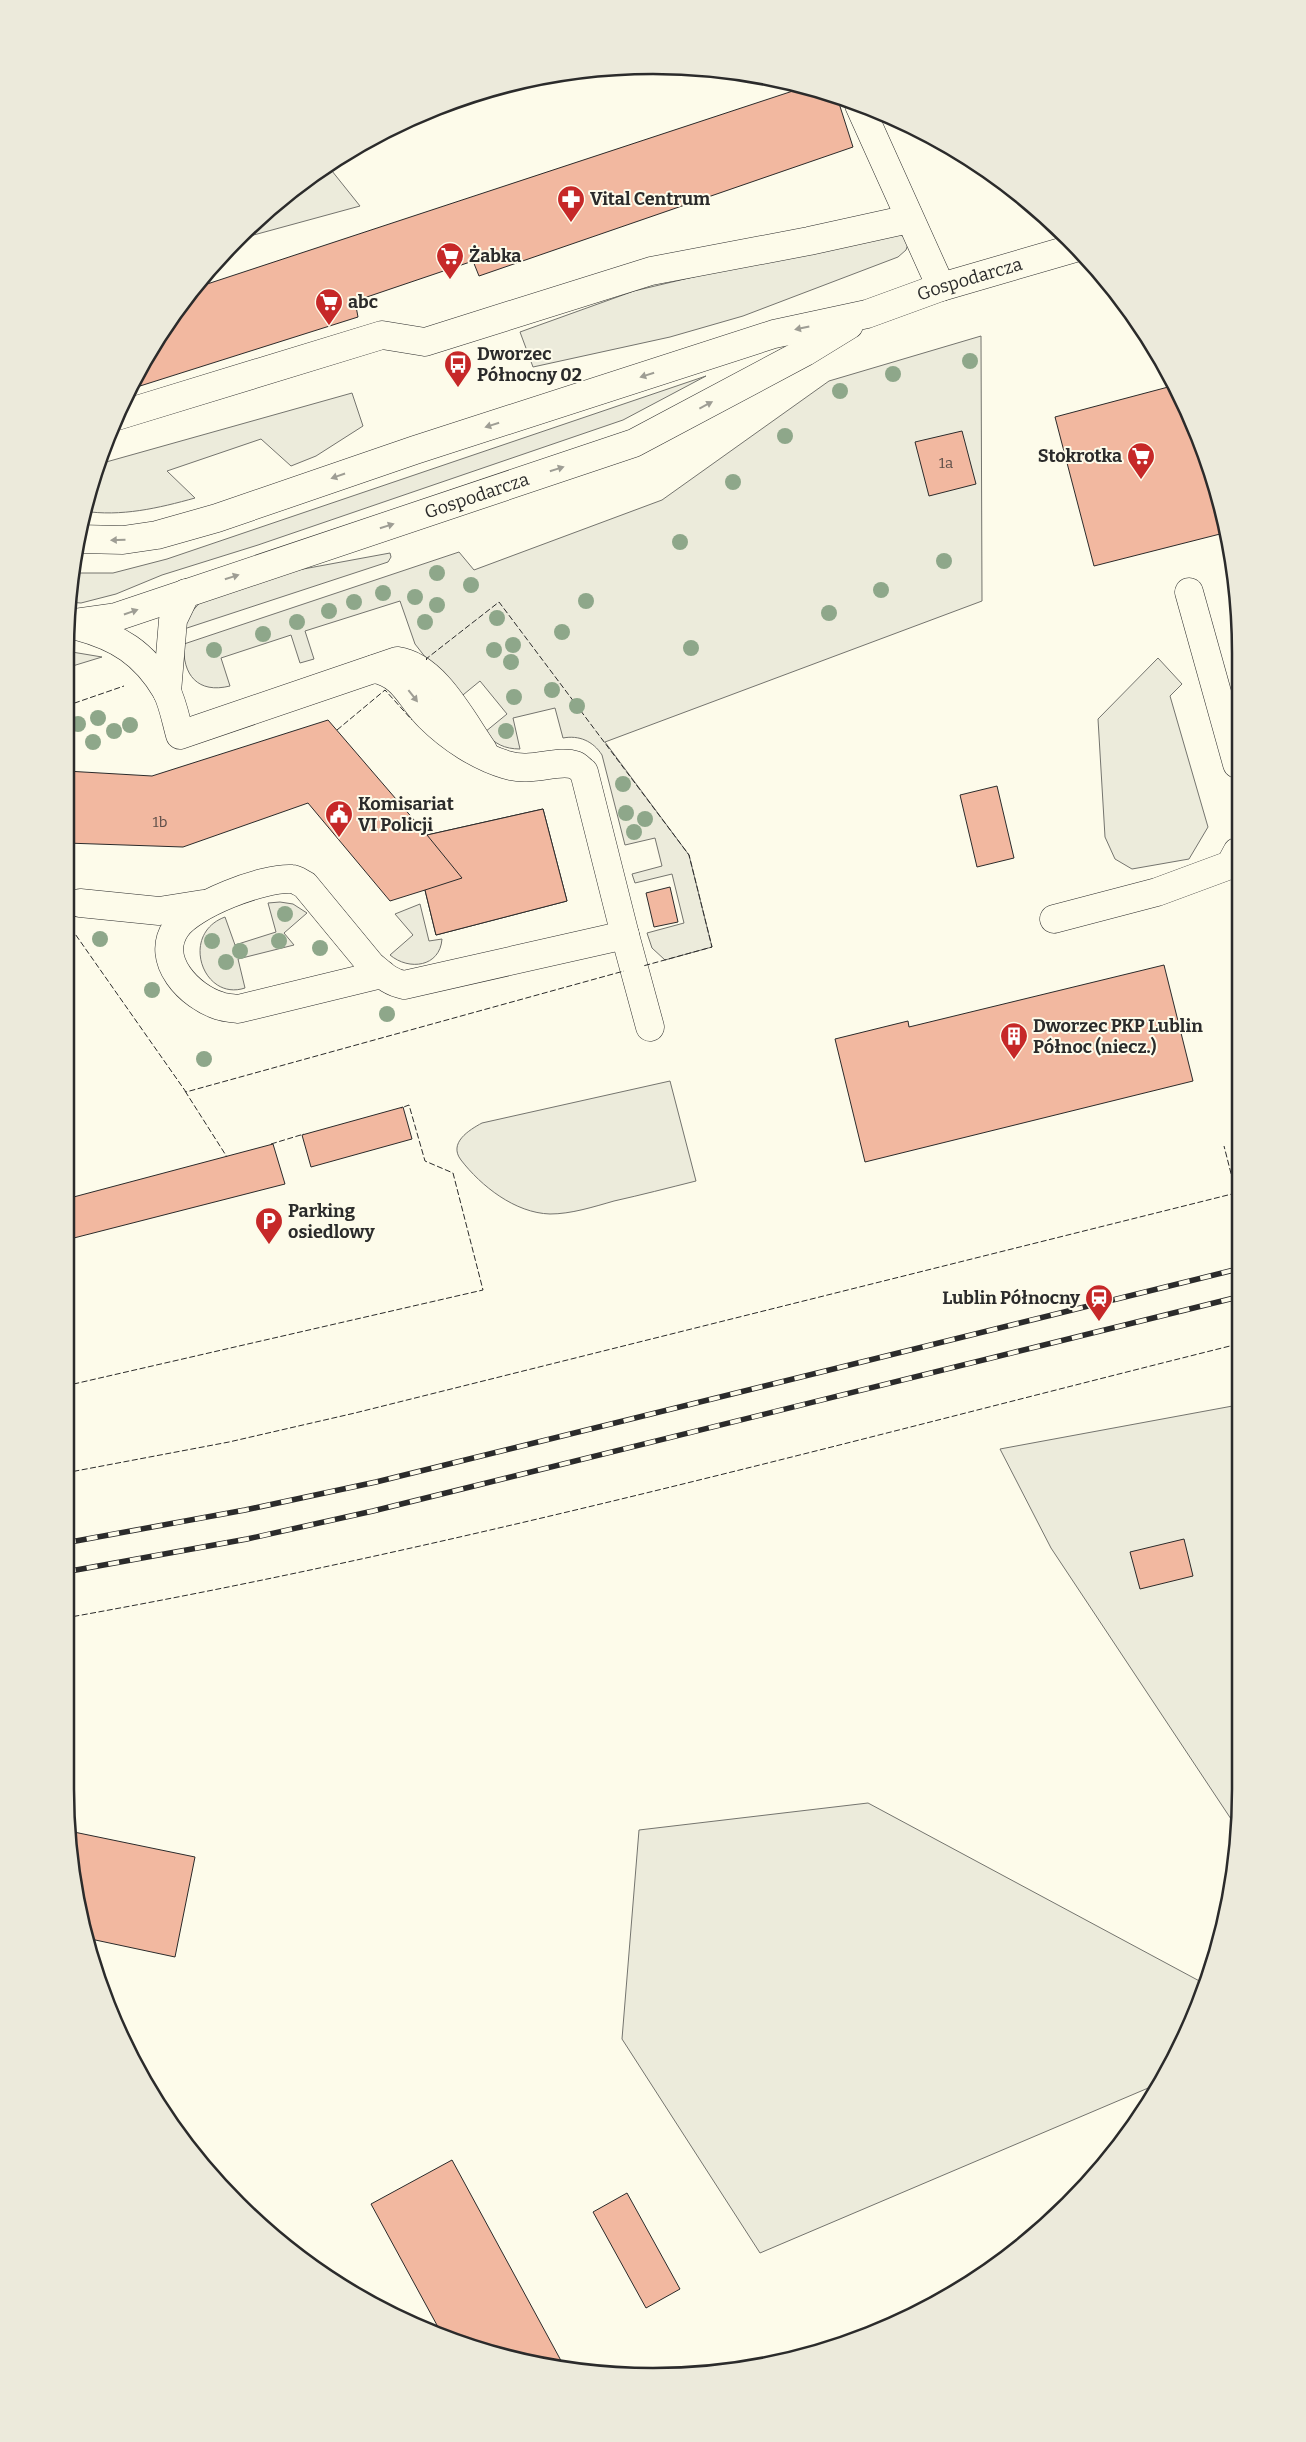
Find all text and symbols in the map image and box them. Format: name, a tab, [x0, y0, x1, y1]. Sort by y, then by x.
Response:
pharmacy icon: Vital Centrum	[556, 184, 586, 223]
place label: Vital Centrum	[590, 188, 710, 210]
supermarket icon: Żabka	[435, 241, 465, 280]
place label: Żabka	[469, 245, 521, 267]
street label: Gospodarcza	[914, 253, 1025, 306]
supermarket icon: abc	[314, 287, 344, 326]
place label: abc	[348, 291, 378, 313]
one-way arrow	[795, 324, 810, 332]
place label: Dworzec Północny 02	[477, 343, 582, 386]
bus stop icon: Dworzec Północny 02	[443, 349, 473, 388]
one-way arrow	[639, 372, 654, 380]
one-way arrow	[699, 400, 713, 409]
one-way arrow	[485, 422, 500, 430]
supermarket icon: Stokrotka	[1126, 441, 1156, 480]
place label: Stokrotka	[1038, 445, 1122, 467]
house number: 1a	[939, 454, 953, 472]
one-way arrow	[550, 464, 565, 472]
street label: Gospodarcza	[422, 468, 532, 524]
one-way arrow	[330, 473, 345, 481]
one-way arrow	[379, 521, 394, 529]
one-way arrow	[110, 536, 126, 544]
one-way arrow	[225, 573, 240, 580]
one-way arrow	[124, 608, 139, 616]
one-way arrow	[407, 689, 418, 702]
place label: Komisariat VI Policji	[358, 793, 454, 836]
public building icon: Komisariat VI Policji	[324, 799, 354, 838]
house number: 1b	[153, 813, 167, 831]
place label: Dworzec PKP Lublin Północ (niecz.)	[1033, 1015, 1203, 1058]
building icon: Dworzec PKP Lublin Północ (niecz.)	[999, 1021, 1029, 1060]
place label: Parking osiedlowy	[288, 1200, 376, 1243]
parking icon: Parking osiedlowy	[254, 1206, 284, 1245]
station icon: Lublin Północny	[1084, 1283, 1114, 1322]
place label: Lublin Północny	[942, 1287, 1081, 1309]

